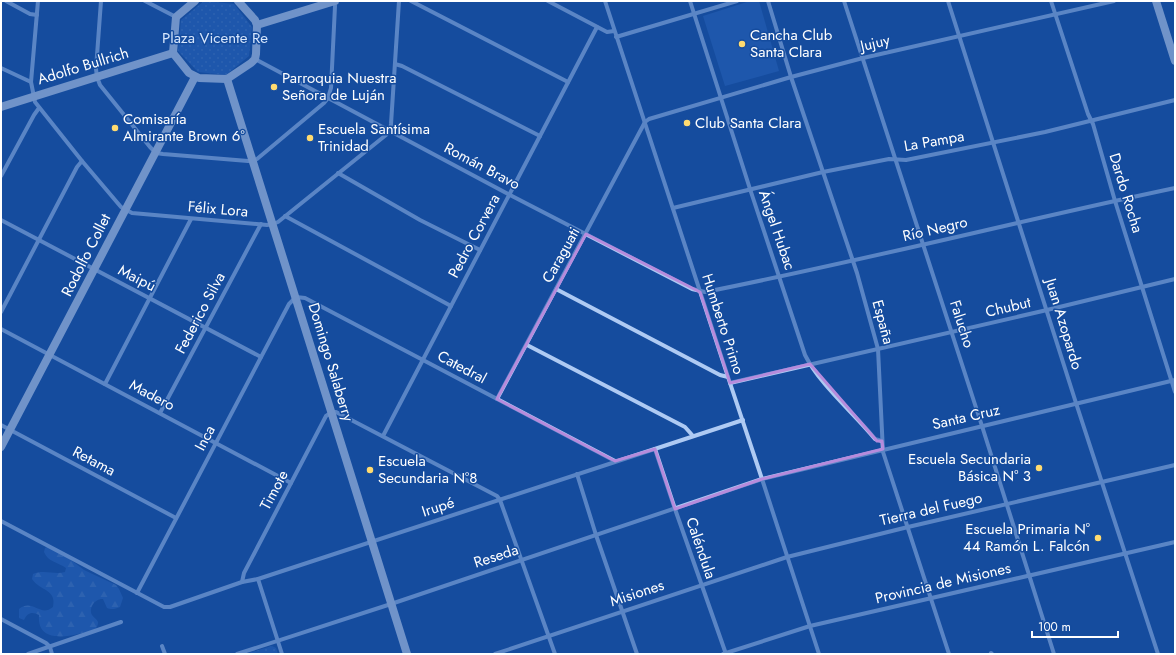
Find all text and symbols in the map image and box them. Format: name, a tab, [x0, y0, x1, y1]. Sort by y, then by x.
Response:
place label: Cancha Club Santa Clara	[750, 24, 833, 63]
park label: Plaza Vicente Re	[162, 27, 268, 49]
street label: Jujuy	[856, 29, 892, 58]
marker: Cancha Club Santa Clara	[737, 39, 747, 49]
street label: Adolfo Bullrich	[35, 42, 131, 90]
place label: Parroquia Nuestra Señora de Luján	[282, 67, 397, 106]
marker: Parroquia Nuestra Señora de Luján	[269, 82, 279, 92]
place label: Comisaría Almirante Brown 6°	[123, 108, 245, 147]
place label: Club Santa Clara	[695, 112, 802, 134]
place label: Escuela Santísima Trinidad	[318, 118, 430, 157]
marker: Club Santa Clara	[682, 118, 692, 128]
marker: Comisaría Almirante Brown 6°	[110, 123, 120, 133]
street label: La Pampa	[902, 125, 966, 157]
marker: Escuela Santísima Trinidad	[305, 133, 315, 143]
street label: Román Bravo	[440, 137, 524, 195]
street label: Dardo Rocha	[1103, 150, 1149, 236]
street label: Ángel Hubac	[753, 187, 801, 273]
street label: Pedro Corvera	[443, 190, 505, 282]
street label: Félix Lora	[187, 195, 249, 223]
street label: Rodolfo Collet	[56, 209, 117, 300]
street label: Río Negro	[900, 211, 970, 247]
street label: Caraguati	[537, 223, 585, 287]
street label: Maipú	[114, 259, 160, 297]
street label: Federico Silva	[169, 268, 231, 358]
street label: Humberto Primo	[696, 271, 750, 377]
street label: Juan Azopardo	[1039, 274, 1088, 372]
street label: Chubut	[983, 291, 1033, 323]
street label: España	[867, 297, 899, 347]
street label: Falucho	[944, 297, 980, 351]
street label: Domingo Salaberry	[303, 300, 360, 424]
street label: Catedral	[433, 345, 491, 389]
street label: Madero	[125, 374, 179, 416]
street label: Santa Cruz	[930, 399, 1002, 435]
street label: Inca	[189, 421, 221, 455]
street label: Retama	[69, 441, 119, 481]
place label: Escuela Secundaria Básica Nº 3	[908, 448, 1031, 487]
place label: Escuela Secundaria N°8	[378, 450, 477, 489]
marker: Escuela Secundaria Básica Nº 3	[1034, 463, 1044, 473]
marker: Escuela Secundaria N°8	[365, 465, 375, 475]
street label: Timote	[254, 466, 294, 514]
street label: Tierra del Fuego	[878, 487, 984, 531]
street label: Irupé	[419, 491, 457, 523]
street label: Caléndula	[680, 514, 722, 582]
place label: Escuela Primaria Nº 44 Ramón L. Falcón	[963, 518, 1090, 557]
marker: Escuela Primaria Nº 44 Ramón L. Falcón	[1093, 533, 1103, 543]
street label: Reseda	[471, 538, 521, 574]
street label: Provincia de Misiones	[873, 557, 1013, 609]
street label: Misiones	[607, 574, 667, 612]
scale bar	[1032, 613, 1118, 639]
text: 100 m	[1038, 618, 1071, 636]

